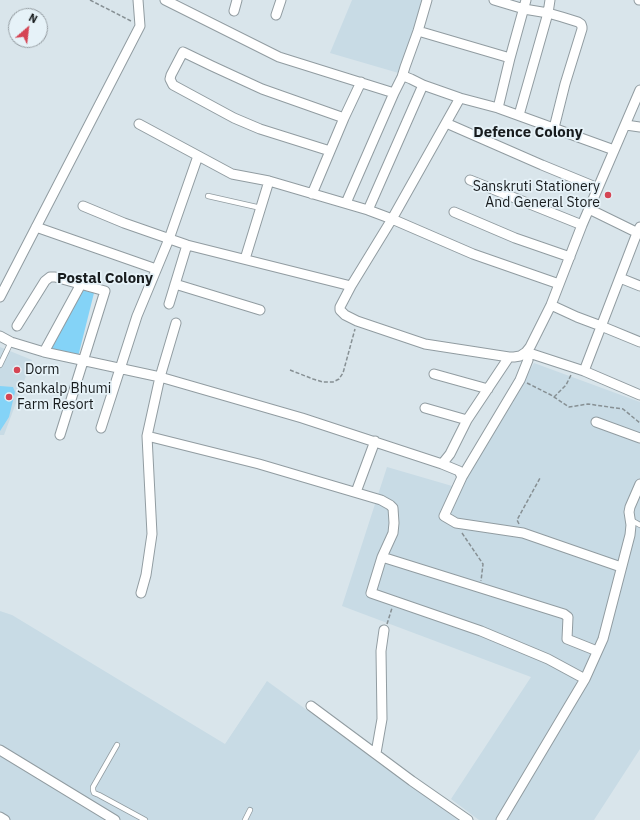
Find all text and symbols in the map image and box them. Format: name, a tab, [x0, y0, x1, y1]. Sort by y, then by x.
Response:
north arrow	[8, 8, 48, 48]
text: N	[26, 10, 40, 26]
district label: Defence Colony	[473, 124, 583, 142]
place label: Sanskruti Stationery And General Store	[473, 179, 600, 212]
marker: Sanskruti Stationery And General Store	[603, 190, 613, 200]
district label: Postal Colony	[57, 270, 153, 288]
place label: Dorm	[25, 362, 60, 378]
marker: Dorm	[12, 365, 22, 375]
place label: Sankalp Bhumi Farm Resort	[17, 381, 111, 414]
marker: Sankalp Bhumi Farm Resort	[4, 392, 14, 402]

